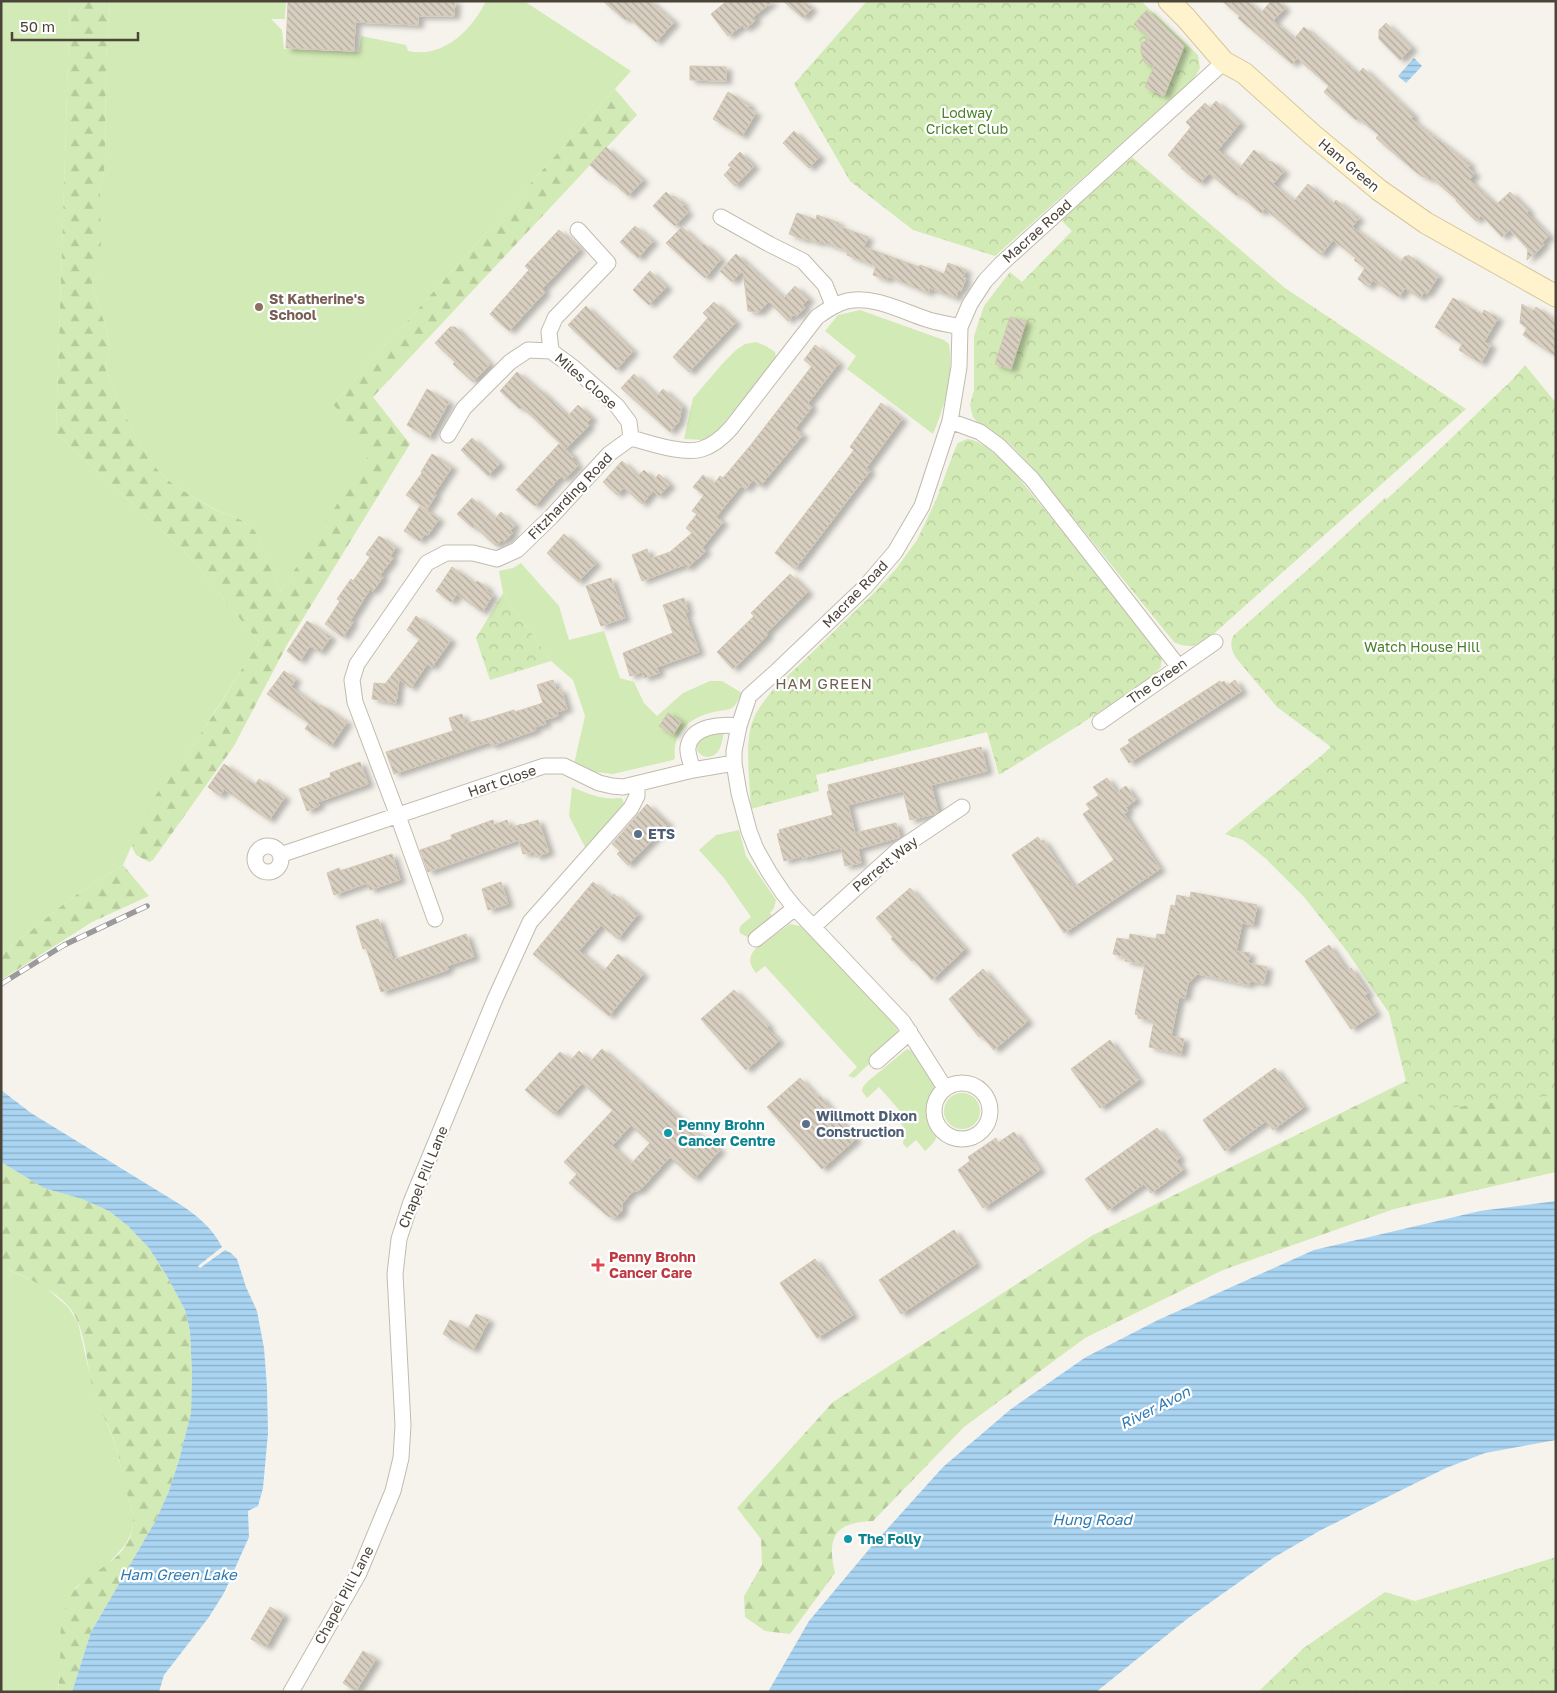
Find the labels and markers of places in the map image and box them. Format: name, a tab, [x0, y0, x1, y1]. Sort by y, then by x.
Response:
place label: St Katherine's School	[269, 290, 365, 323]
marker: St Katherine's School	[253, 301, 265, 313]
place label: ETS	[648, 825, 675, 842]
marker: ETS	[632, 828, 644, 840]
place label: Willmott Dixon Construction	[816, 1107, 917, 1140]
place label: Penny Brohn Cancer Centre	[678, 1116, 776, 1149]
marker: Willmott Dixon Construction	[800, 1118, 812, 1130]
marker: Penny Brohn Cancer Centre	[662, 1127, 674, 1139]
place label: Penny Brohn Cancer Care	[609, 1248, 696, 1281]
marker: Penny Brohn Cancer Care	[591, 1258, 605, 1272]
place label: The Folly	[858, 1530, 922, 1547]
marker: The Folly	[842, 1533, 854, 1545]

